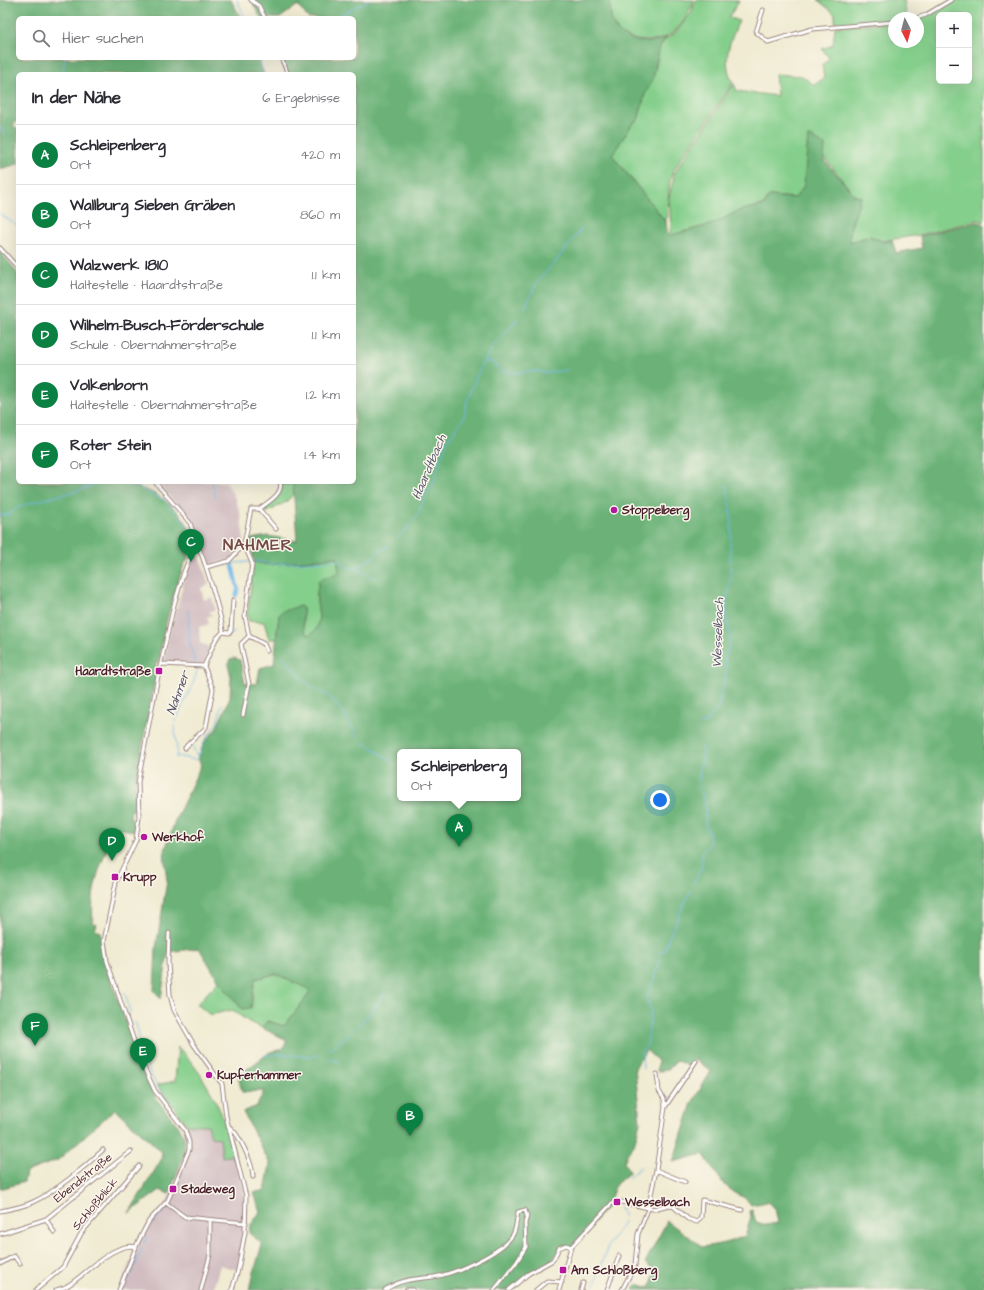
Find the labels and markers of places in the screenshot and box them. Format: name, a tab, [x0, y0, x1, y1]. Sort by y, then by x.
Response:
place label: Stoppelberg	[621, 502, 690, 521]
marker: Stoppelberg	[609, 505, 619, 515]
pin: C	[178, 529, 204, 562]
place label: Haardtstraße	[75, 663, 152, 680]
marker: Haardtstraße	[154, 666, 164, 676]
pin: A	[446, 814, 472, 847]
pin: D	[99, 828, 125, 861]
place label: Werkhof	[151, 829, 204, 846]
marker: Werkhof	[139, 832, 149, 842]
place label: Krupp	[123, 869, 157, 887]
marker: Krupp	[110, 872, 120, 882]
pin: F	[22, 1013, 48, 1046]
pin: E	[130, 1038, 156, 1071]
place label: Kupferhammer	[217, 1067, 301, 1085]
marker: Kupferhammer	[204, 1070, 214, 1080]
pin: B	[397, 1103, 423, 1136]
place label: Stadeweg	[180, 1181, 236, 1200]
marker: Stadeweg	[168, 1184, 178, 1194]
place label: Wesselbach	[624, 1194, 691, 1211]
marker: Wesselbach	[612, 1197, 622, 1207]
place label: Am Schloßberg	[571, 1262, 658, 1281]
marker: Am Schloßberg	[558, 1265, 568, 1275]

